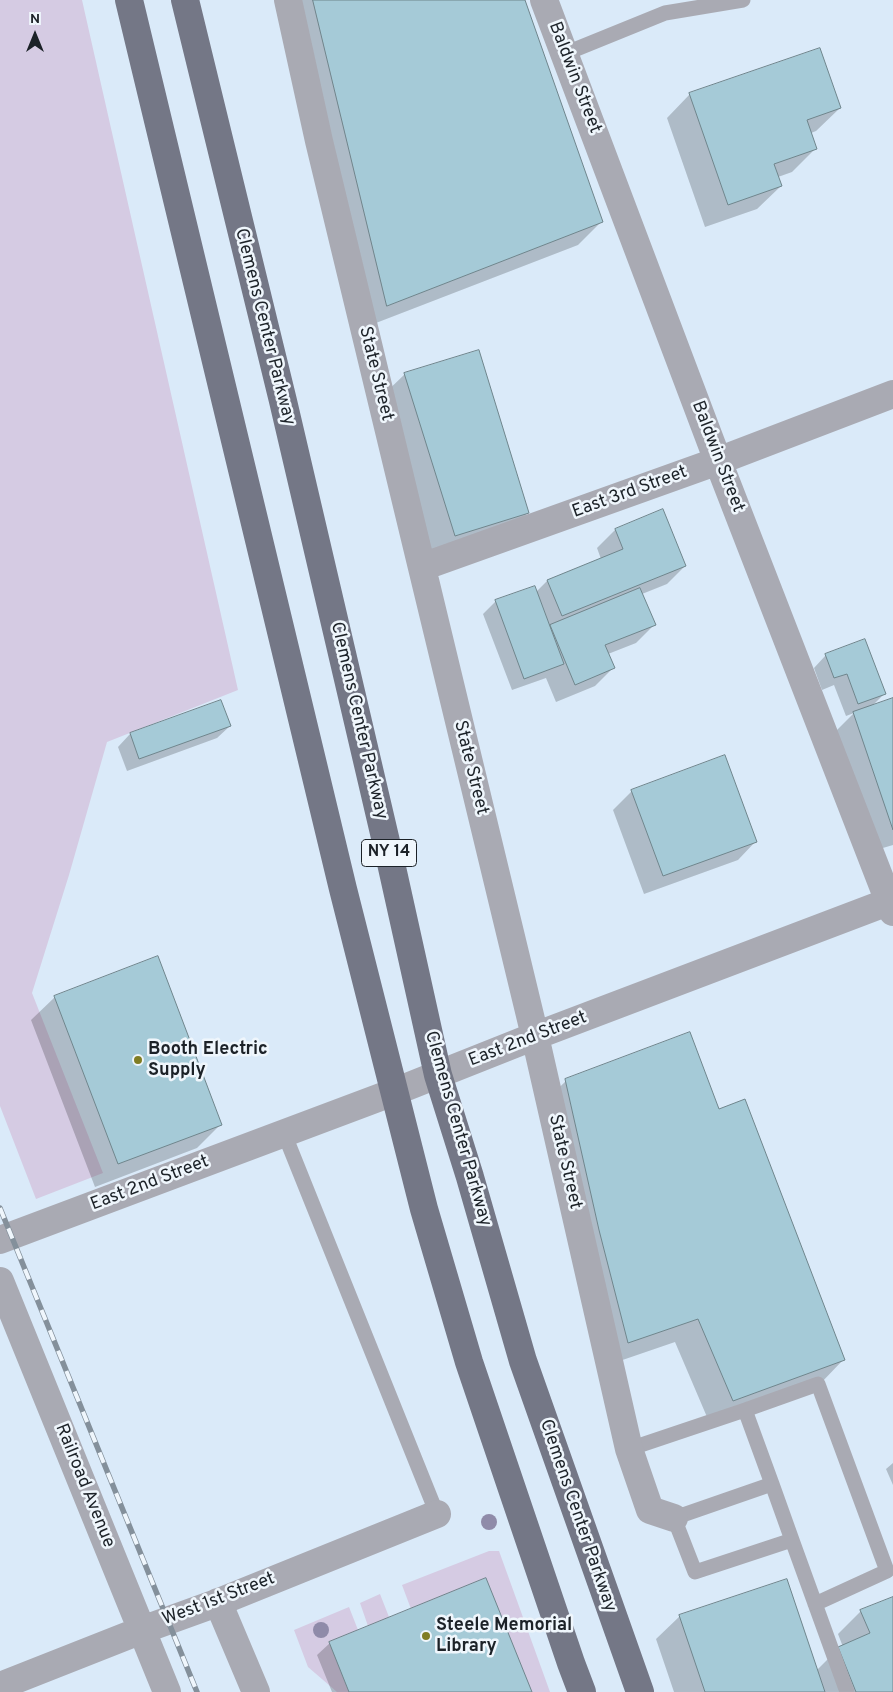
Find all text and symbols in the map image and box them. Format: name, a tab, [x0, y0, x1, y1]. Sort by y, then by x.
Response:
north arrow	[10, 10, 60, 60]
text: N	[30, 11, 40, 28]
street label: Baldwin Street	[543, 19, 605, 137]
street label: Clemens Center Parkway	[229, 226, 299, 428]
street label: State Street	[353, 325, 397, 423]
street label: Baldwin Street	[686, 398, 748, 516]
street label: East 3rd Street	[570, 462, 690, 524]
street label: Clemens Center Parkway	[325, 620, 391, 822]
street label: State Street	[448, 719, 492, 817]
road number: NY 14	[362, 840, 416, 866]
street label: East 2nd Street	[466, 1008, 590, 1072]
street label: Clemens Center Parkway	[419, 1029, 495, 1229]
place label: Booth Electric Supply	[148, 1039, 268, 1082]
marker: Booth Electric Supply	[132, 1054, 144, 1066]
street label: State Street	[543, 1113, 585, 1211]
street label: East 2nd Street	[88, 1152, 212, 1216]
street label: Clemens Center Parkway	[534, 1417, 620, 1615]
street label: Railroad Avenue	[49, 1421, 119, 1551]
street label: West 1st Street	[160, 1569, 278, 1631]
place label: Steele Memorial Library	[436, 1615, 572, 1658]
marker: Steele Memorial Library	[420, 1630, 432, 1642]

